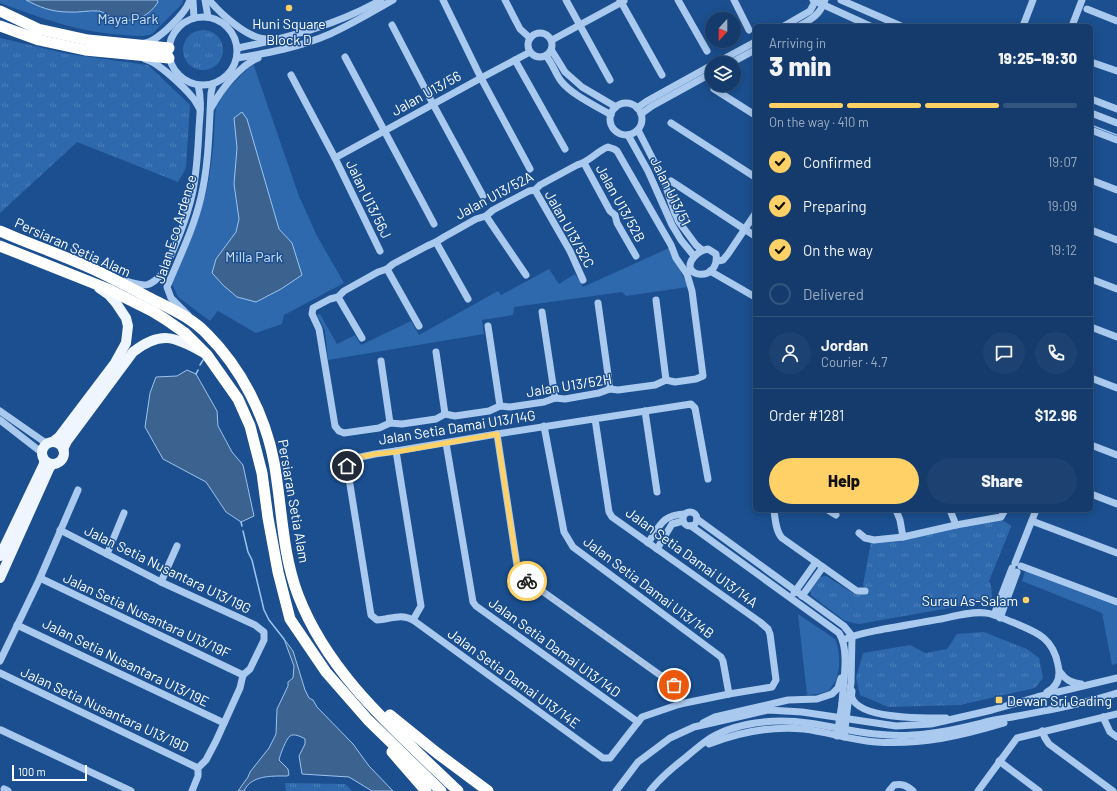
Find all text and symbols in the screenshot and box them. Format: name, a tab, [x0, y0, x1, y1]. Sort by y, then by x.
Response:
marker: Huni Square Block D	[284, 3, 294, 13]
park label: Maya Park	[98, 10, 158, 27]
north arrow	[705, 12, 741, 48]
map controls	[705, 12, 741, 92]
place label: Huni Square Block D	[252, 15, 326, 48]
text: Arriving in	[769, 35, 826, 51]
text: 19:25–19:30	[998, 49, 1077, 67]
text: 3 min	[769, 50, 831, 81]
button: layers	[705, 56, 741, 92]
street label: Jalan U13/56	[388, 67, 464, 119]
text: On the way · 410 m	[769, 114, 869, 130]
icon: check	[769, 151, 791, 173]
text: Confirmed	[803, 153, 871, 171]
street label: Jalan U13/51	[647, 154, 695, 228]
text: 19:07	[1048, 154, 1077, 170]
street label: Jalan U13/56J	[343, 157, 395, 241]
street label: Jalan U13/52B	[593, 161, 649, 245]
street label: Jalan U13/52A	[452, 167, 536, 223]
street label: Jalan Eco Ardence	[150, 173, 200, 285]
street label: Jalan U13/52C	[542, 187, 598, 271]
icon: check	[769, 195, 791, 217]
text: Preparing	[803, 197, 867, 215]
text: 19:09	[1047, 198, 1077, 214]
street label: Persiaran Setia Alam	[12, 214, 134, 280]
icon: check	[769, 239, 791, 261]
text: On the way	[803, 241, 873, 259]
text: 19:12	[1050, 242, 1077, 258]
park label: Milla Park	[225, 248, 283, 265]
text: Delivered	[803, 285, 864, 303]
button: person	[769, 332, 811, 374]
button: chat	[983, 332, 1025, 374]
button: phone	[1035, 332, 1077, 374]
text: Jordan	[821, 336, 868, 354]
text: Courier · 4.7	[821, 354, 888, 370]
street label: Jalan U13/52H	[525, 370, 613, 400]
street label: Jalan Setia Damai U13/14G	[377, 406, 537, 448]
text: Order #1281	[769, 406, 844, 424]
text: $12.96	[1035, 406, 1077, 424]
street label: Persiaran Setia Alam	[275, 438, 313, 564]
pin	[330, 449, 364, 483]
icon: home	[336, 455, 358, 477]
button: Help	[769, 458, 919, 504]
button: Share	[927, 458, 1077, 504]
street label: Jalan Setia Damai U13/14A	[623, 503, 762, 611]
street label: Jalan Setia Nusantara U13/19G	[82, 521, 254, 617]
street label: Jalan Setia Damai U13/14B	[580, 532, 718, 642]
courier	[507, 561, 547, 601]
street label: Jalan Setia Nusantara U13/19F	[61, 569, 233, 661]
icon: bike	[516, 570, 538, 592]
place label: Surau As-Salam	[922, 592, 1018, 609]
street label: Jalan Setia Damai U13/14D	[486, 593, 624, 701]
marker: Surau As-Salam	[1021, 595, 1031, 605]
street label: Jalan Setia Nusantara U13/19E	[40, 614, 212, 710]
street label: Jalan Setia Damai U13/14E	[445, 624, 583, 732]
street label: Jalan Setia Nusantara U13/19D	[18, 663, 192, 755]
pin	[657, 668, 691, 702]
icon: bag	[663, 674, 685, 696]
place label: Dewan Sri Gading	[1007, 692, 1112, 709]
marker: Dewan Sri Gading	[994, 695, 1004, 705]
scale bar	[12, 763, 87, 782]
text: 100 m	[18, 765, 46, 778]

